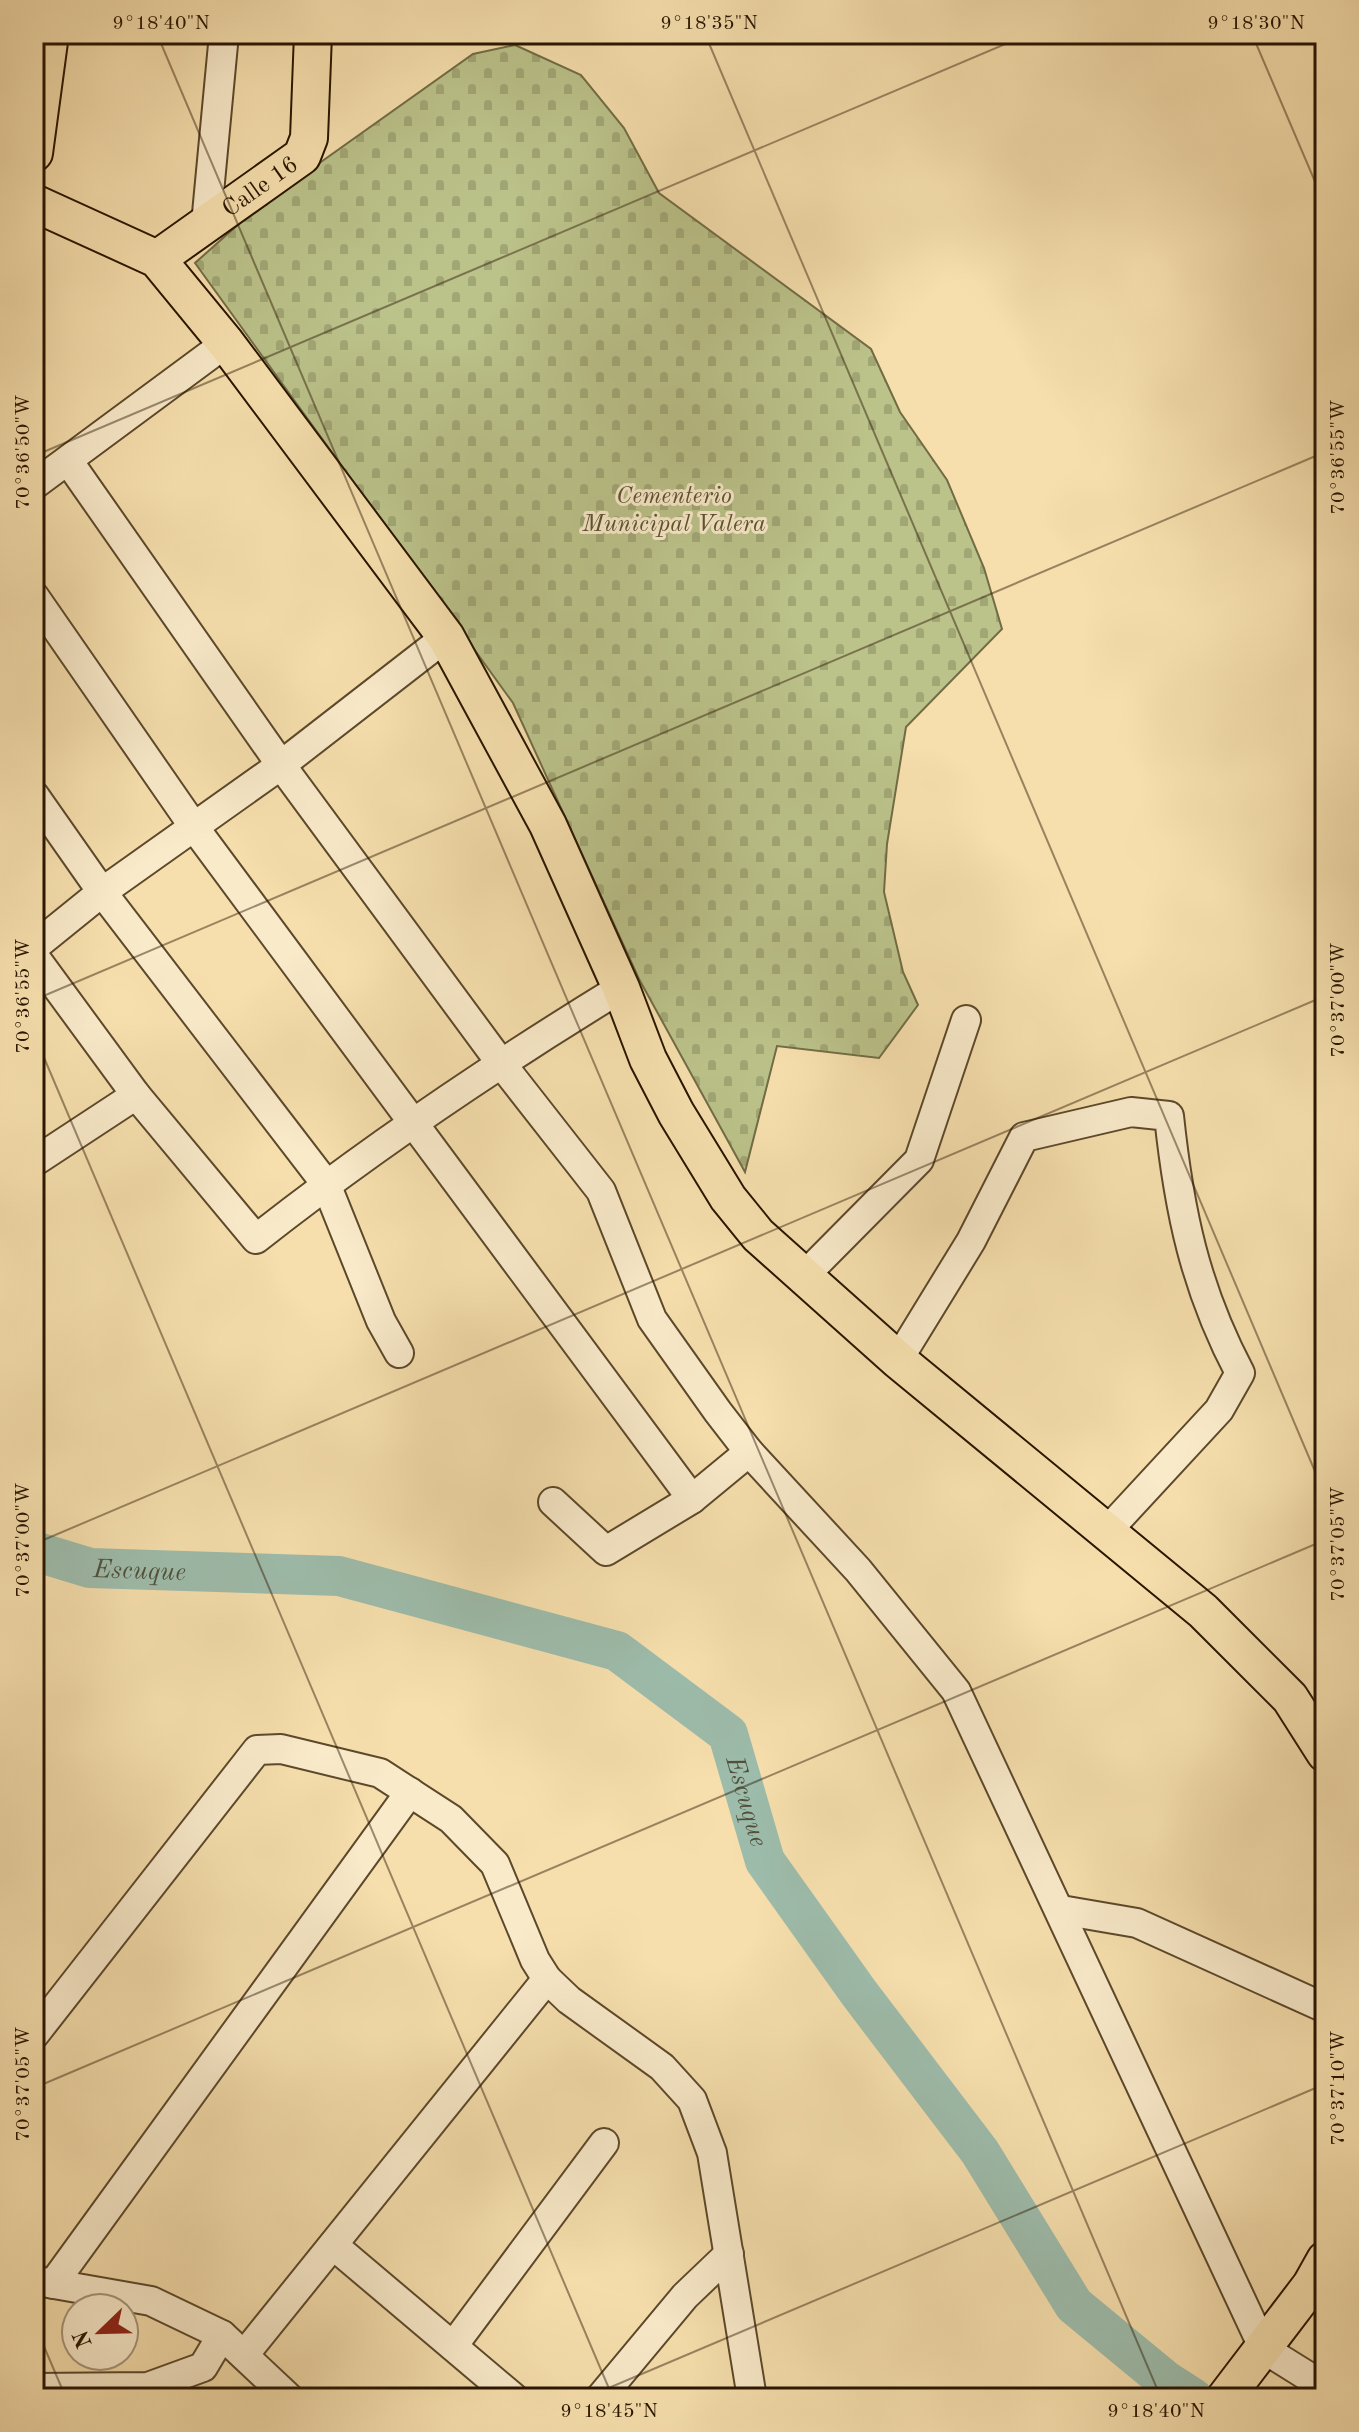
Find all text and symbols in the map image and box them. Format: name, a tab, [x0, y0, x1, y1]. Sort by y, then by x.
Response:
text: 9°18'40"N	[112, 14, 210, 34]
text: 9°18'35"N	[660, 14, 758, 34]
text: 9°18'30"N	[1207, 14, 1305, 34]
street label: Calle 16	[219, 153, 303, 223]
text: 70°36'50"W	[14, 394, 34, 510]
text: 70°36'55"W	[1329, 399, 1349, 515]
park label: Cementerio Municipal Valera	[581, 485, 766, 537]
text: 70°36'55"W	[14, 938, 34, 1054]
text: 70°37'00"W	[1329, 942, 1349, 1058]
text: 70°37'00"W	[14, 1482, 34, 1598]
text: 70°37'05"W	[1329, 1486, 1349, 1602]
water label: Escuque	[91, 1557, 186, 1586]
water label: Escuque	[720, 1752, 771, 1850]
text: 70°37'05"W	[14, 2026, 34, 2142]
text: 70°37'10"W	[1329, 2030, 1349, 2146]
north arrow	[60, 2292, 140, 2372]
text: N	[70, 2327, 97, 2351]
text: 9°18'45"N	[560, 2402, 658, 2422]
text: 9°18'40"N	[1107, 2402, 1205, 2422]

